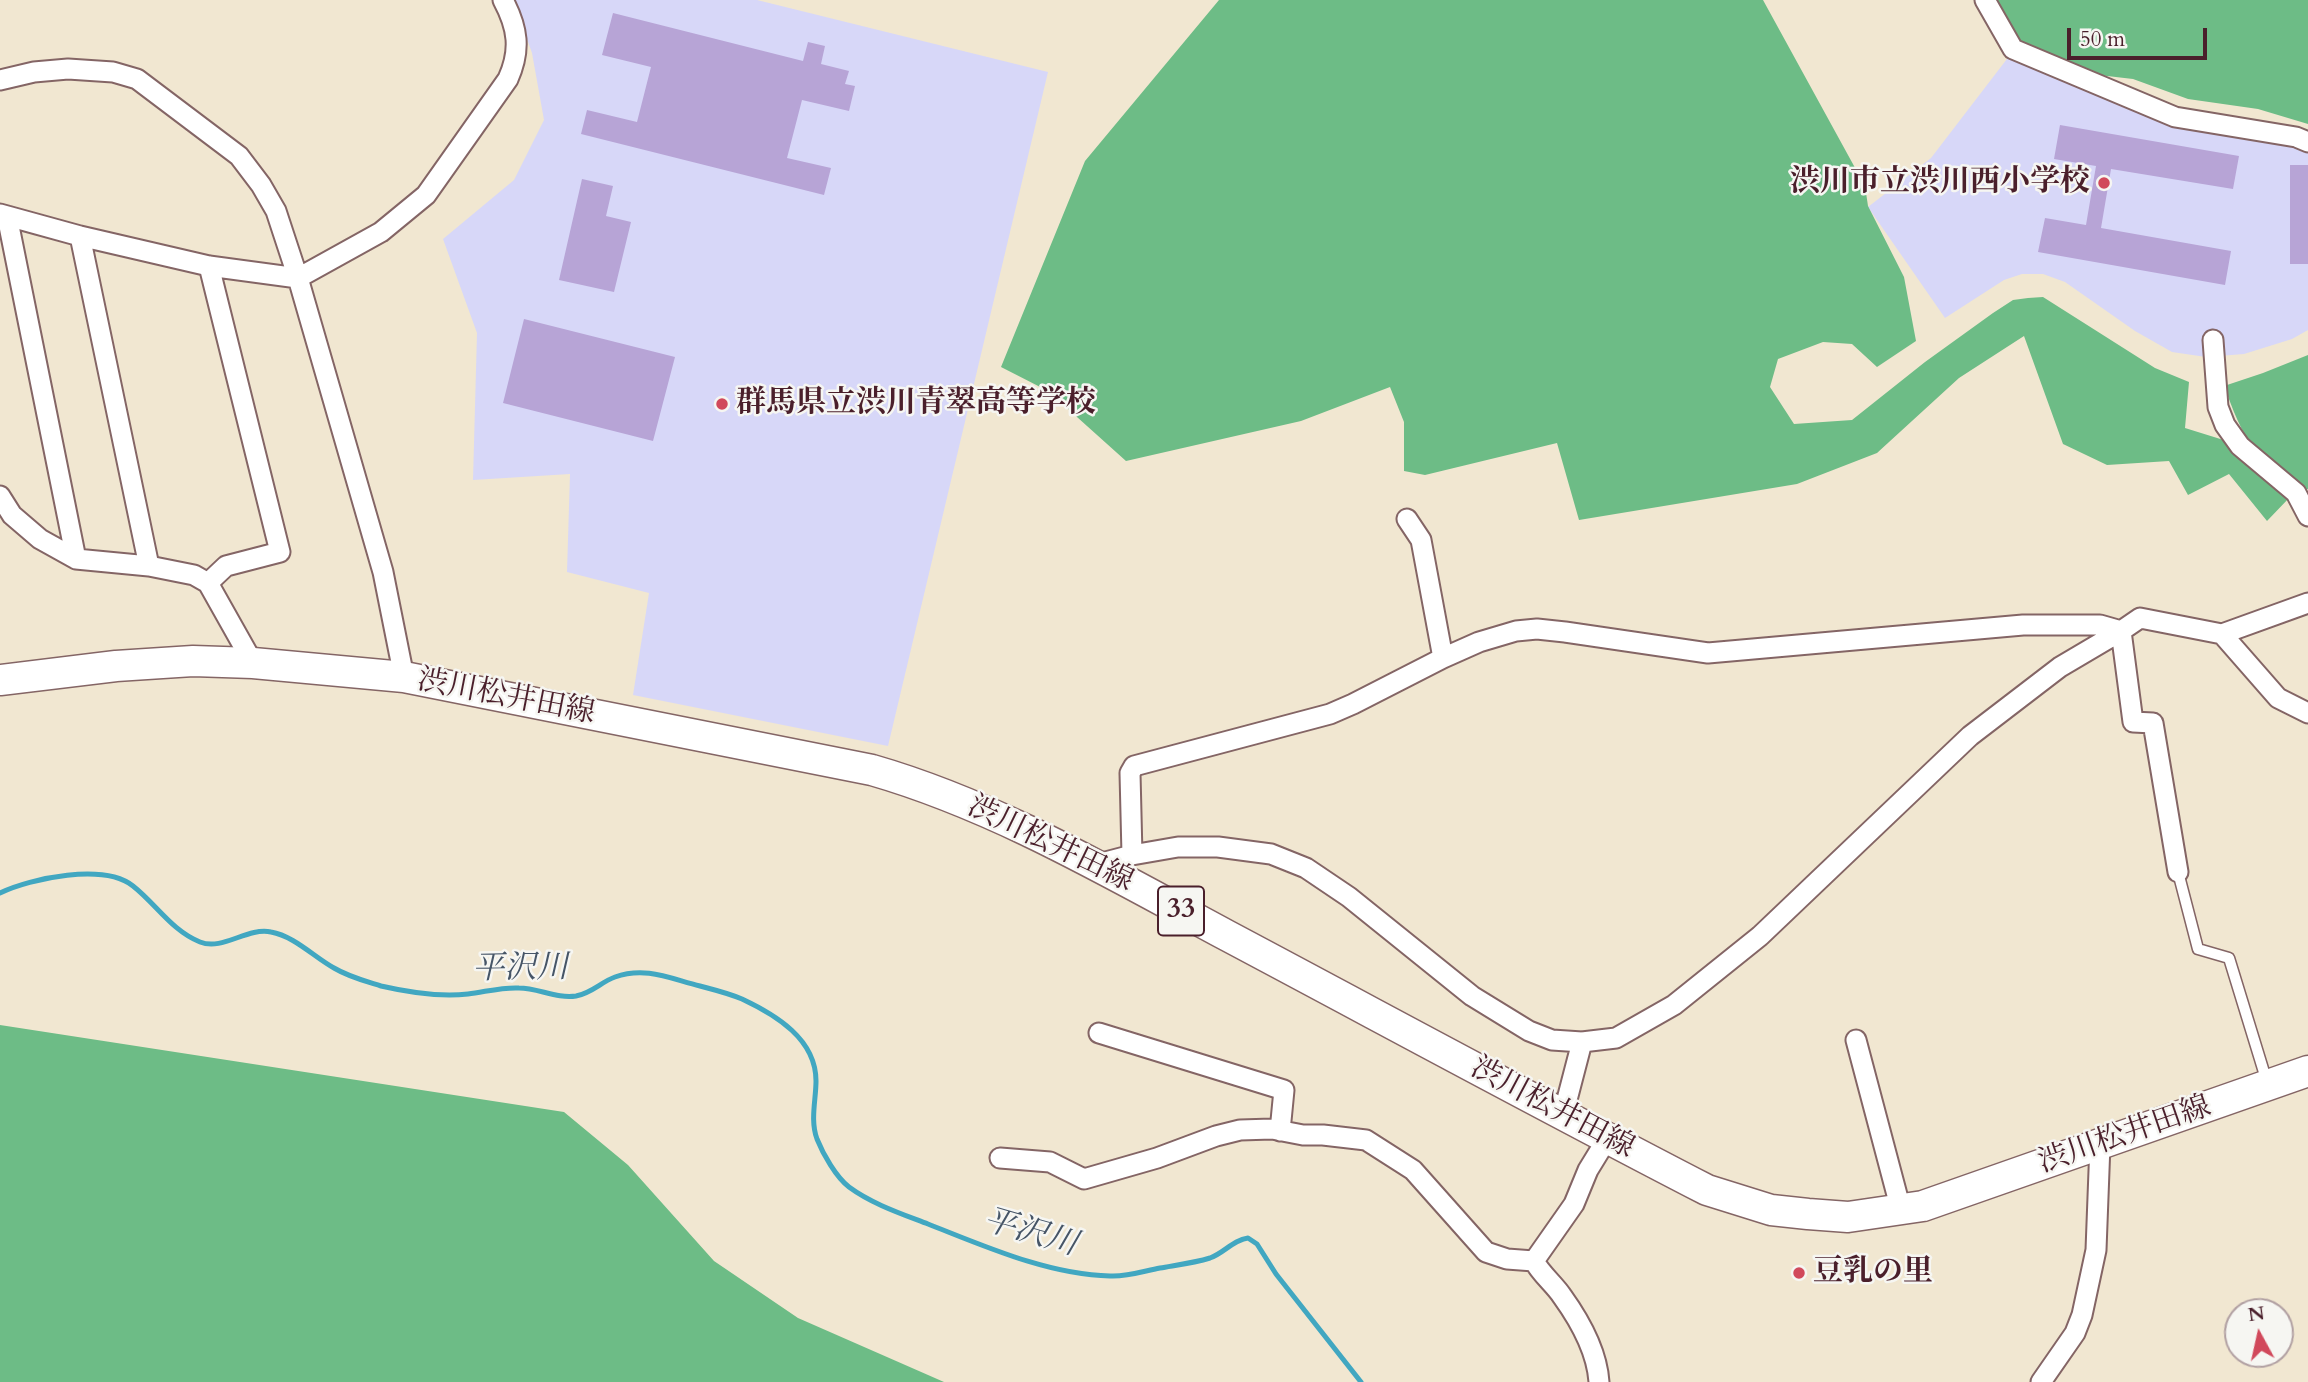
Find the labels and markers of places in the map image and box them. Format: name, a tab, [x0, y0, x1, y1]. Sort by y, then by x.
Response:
place label: 渋川市立渋川西小学校	[1790, 165, 2090, 201]
marker: 渋川市立渋川西小学校	[2096, 175, 2112, 191]
place label: 群馬県立渋川青翠高等学校	[736, 386, 1096, 422]
marker: 群馬県立渋川青翠高等学校	[714, 396, 730, 412]
place label: 豆乳の里	[1813, 1255, 1933, 1291]
marker: 豆乳の里	[1791, 1265, 1807, 1281]

